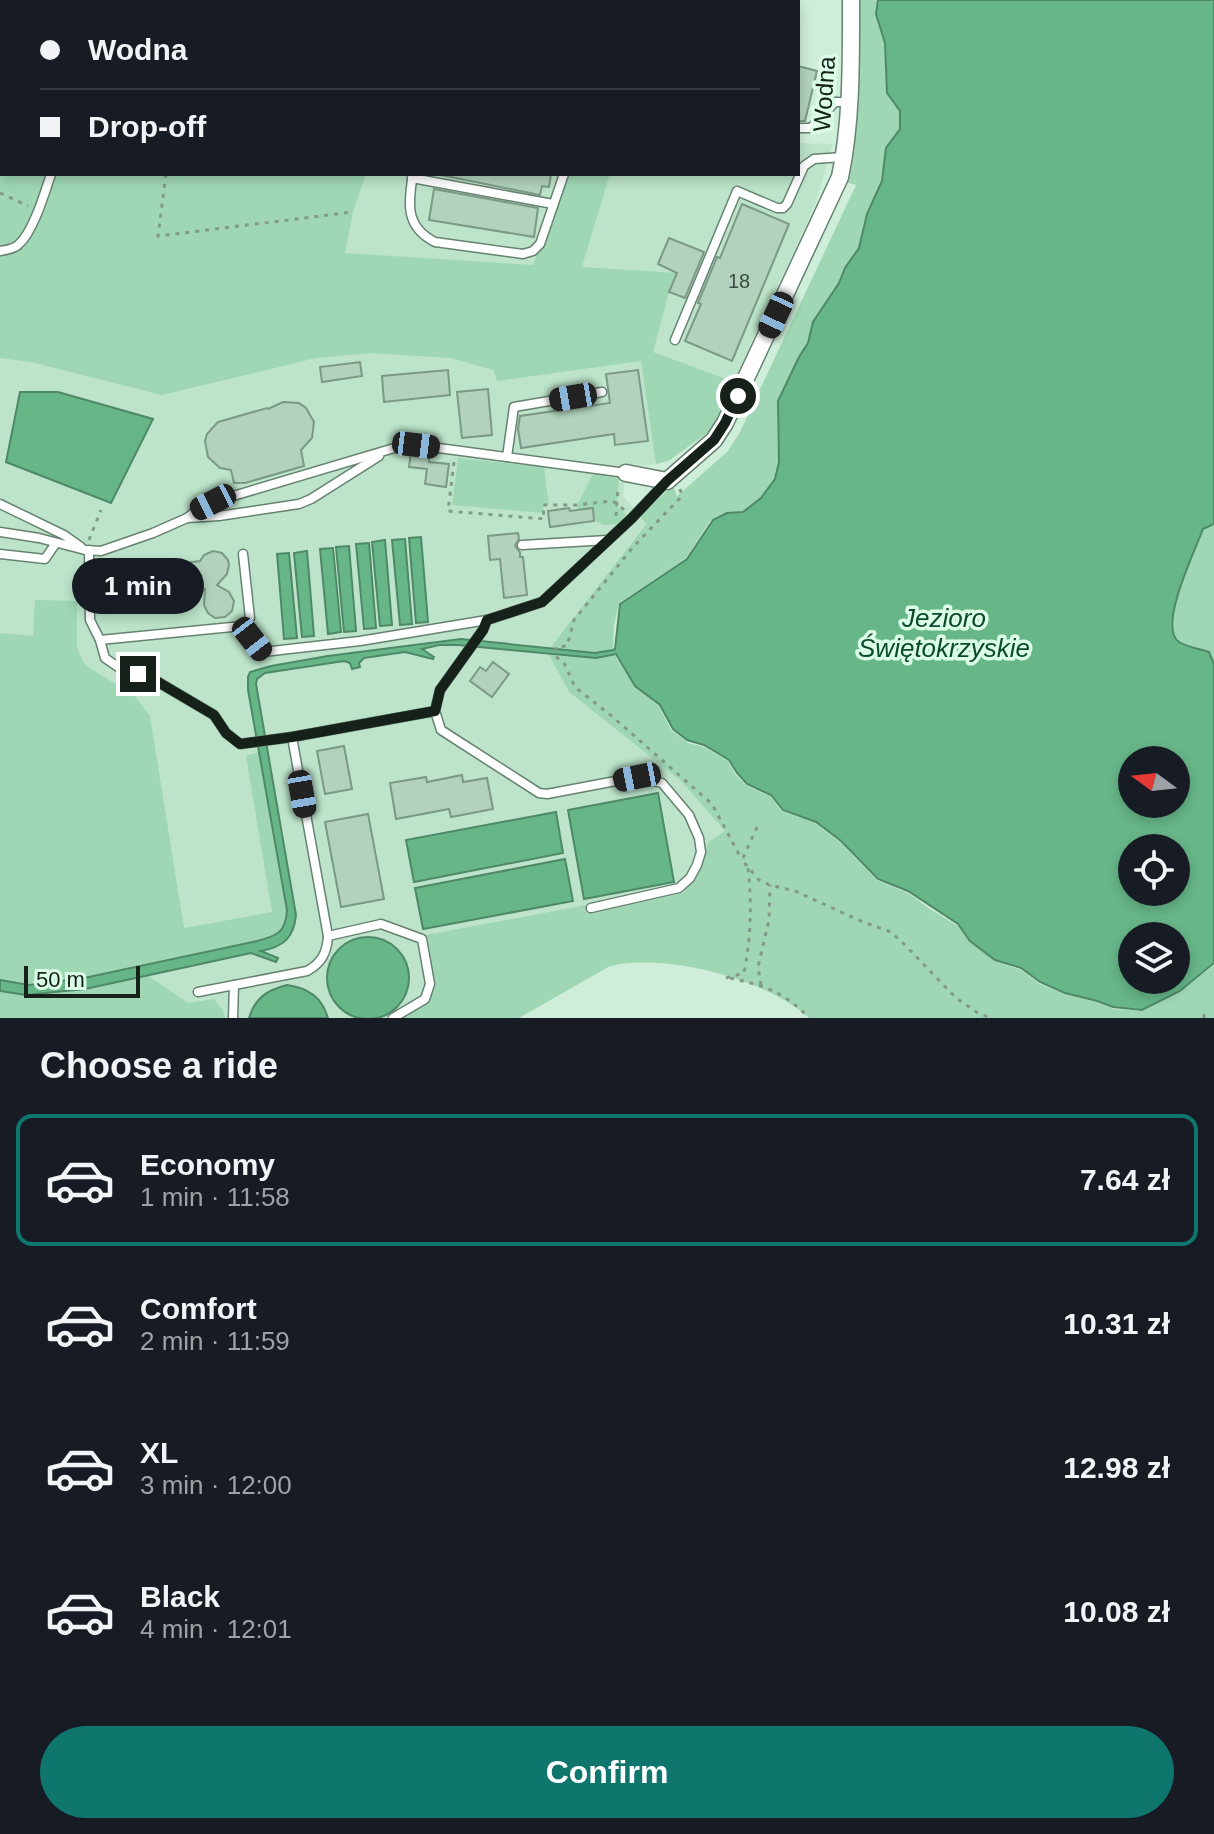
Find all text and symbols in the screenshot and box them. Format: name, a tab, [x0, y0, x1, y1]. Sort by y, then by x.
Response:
text: Wodna	[88, 33, 187, 66]
street label: Wodna	[808, 55, 840, 133]
text: Drop-off	[88, 110, 206, 143]
house number: 18	[728, 270, 750, 292]
car	[755, 288, 797, 342]
route start	[720, 378, 756, 414]
car	[547, 381, 599, 413]
car	[391, 430, 441, 460]
car	[186, 480, 240, 524]
callout: 1 min	[72, 558, 204, 614]
text: 1 min	[104, 571, 172, 601]
water label: Jezioro Świętokrzyskie	[858, 603, 1030, 663]
car	[228, 613, 276, 665]
route end	[120, 656, 156, 692]
north arrow	[1118, 746, 1190, 818]
map controls	[1118, 746, 1190, 994]
car	[611, 761, 663, 793]
car	[286, 768, 318, 820]
button: locate	[1118, 834, 1190, 906]
button: layers	[1118, 922, 1190, 994]
scale bar	[24, 962, 140, 998]
text: 50 m	[36, 967, 85, 992]
text: Choose a ride	[40, 1045, 278, 1086]
icon: car	[44, 1144, 116, 1216]
text: Economy	[140, 1148, 275, 1181]
text: 7.64 zł	[1080, 1163, 1170, 1196]
text: 1 min · 11:58	[140, 1182, 290, 1212]
icon: car	[44, 1288, 116, 1360]
text: Comfort	[140, 1292, 257, 1325]
text: 10.31 zł	[1063, 1307, 1170, 1340]
text: 2 min · 11:59	[140, 1326, 290, 1356]
icon: car	[44, 1432, 116, 1504]
text: XL	[140, 1436, 178, 1469]
text: 12.98 zł	[1063, 1451, 1170, 1484]
text: 3 min · 12:00	[140, 1470, 292, 1500]
icon: car	[44, 1576, 116, 1648]
text: Black	[140, 1580, 220, 1613]
text: 10.08 zł	[1063, 1595, 1170, 1628]
text: 4 min · 12:01	[140, 1614, 292, 1644]
button: Confirm	[40, 1726, 1174, 1818]

